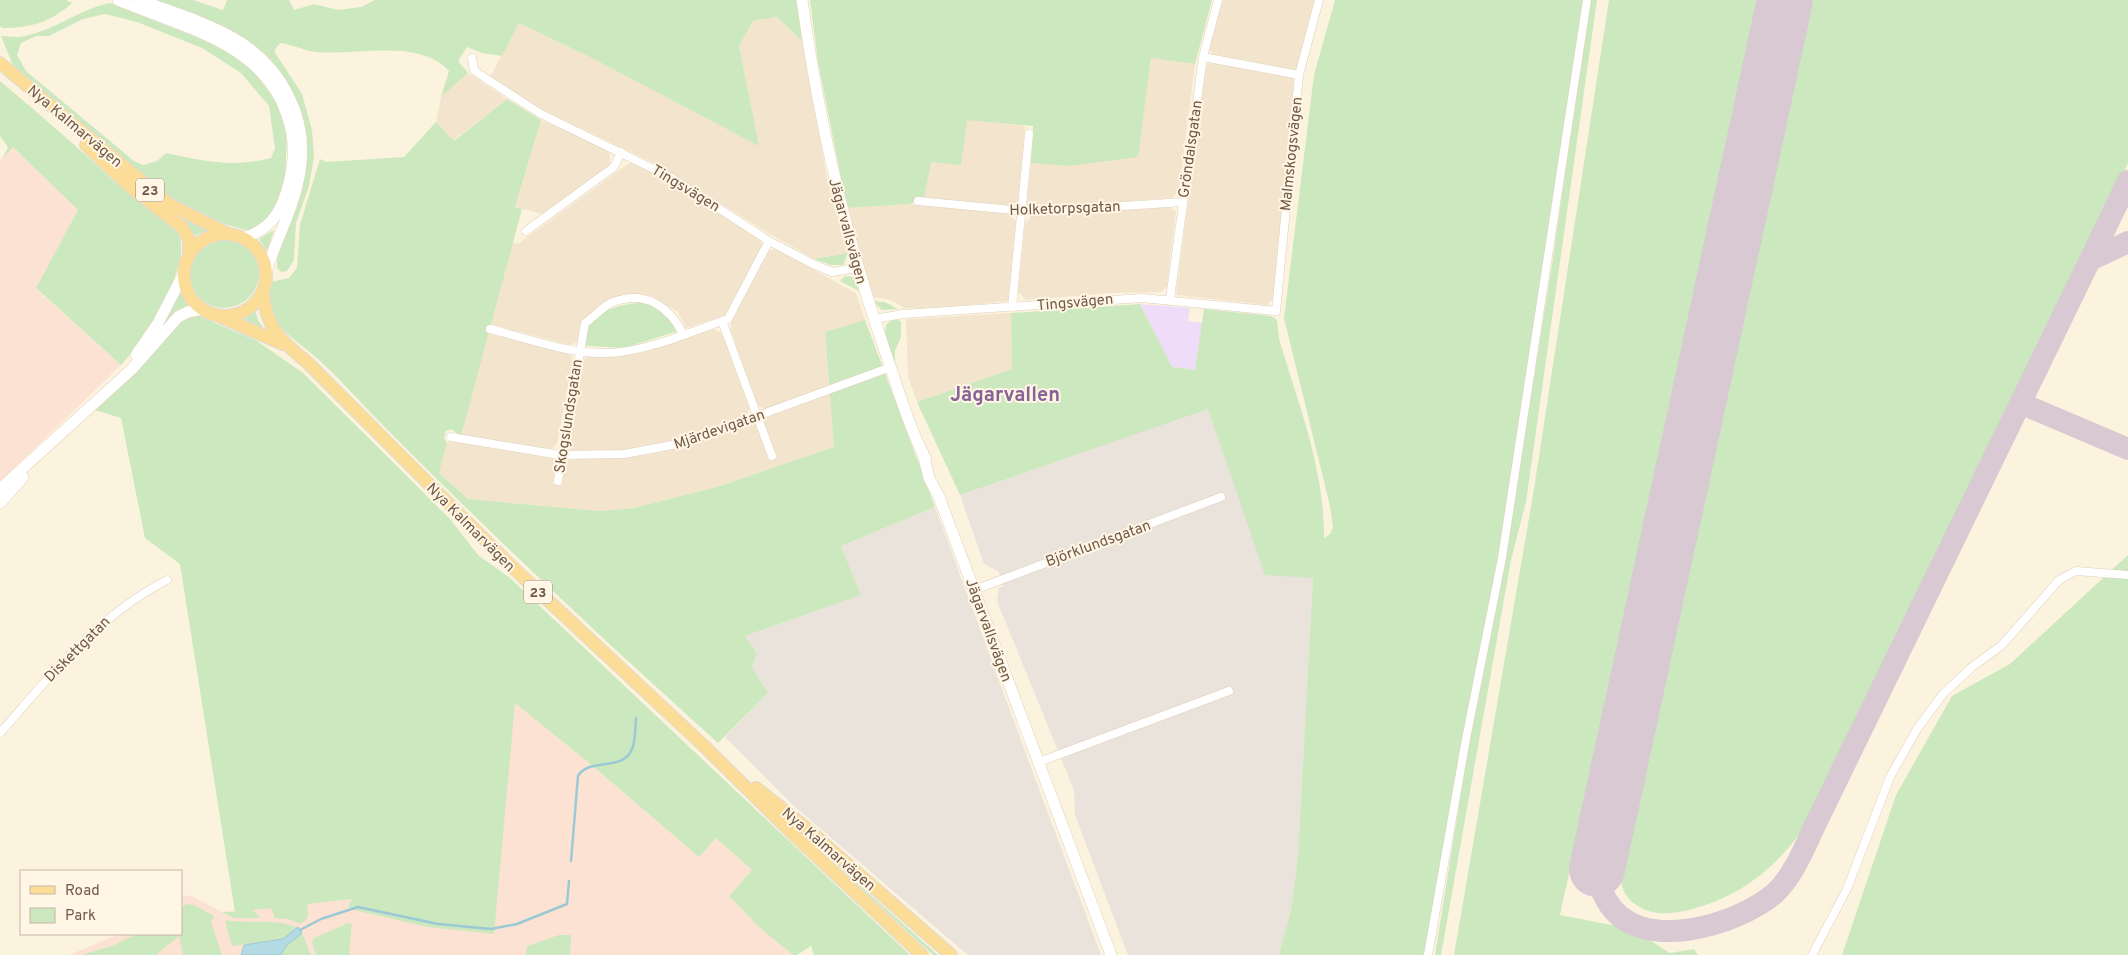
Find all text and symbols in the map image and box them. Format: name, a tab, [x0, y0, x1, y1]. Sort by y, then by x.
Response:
street label: Nya Kalmarvägen	[23, 82, 125, 172]
street label: Malmskogsvägen	[1277, 96, 1308, 212]
street label: Gröndalsgatan	[1175, 99, 1208, 199]
street label: Tingsvägen	[647, 161, 723, 217]
street label: Jägarvallsvägen	[823, 176, 870, 286]
road number: 23	[136, 178, 164, 202]
street label: Holketorpsgatan	[1009, 198, 1121, 221]
street label: Tingsvägen	[1036, 291, 1114, 316]
street label: Skogslundsgatan	[551, 358, 588, 475]
district label: Jägarvallen	[950, 383, 1060, 409]
street label: Mjärdevigatan	[671, 406, 768, 455]
street label: Nya Kalmarvägen	[421, 480, 518, 577]
street label: Björklundsgatan	[1043, 517, 1154, 572]
street label: Jägarvallsvägen	[960, 576, 1015, 685]
road number: 23	[524, 580, 552, 604]
street label: Diskettgatan	[41, 613, 115, 687]
street label: Nya Kalmarvägen	[777, 804, 879, 896]
legend	[20, 870, 182, 935]
text: Road	[65, 882, 100, 901]
text: Park	[65, 907, 96, 926]

